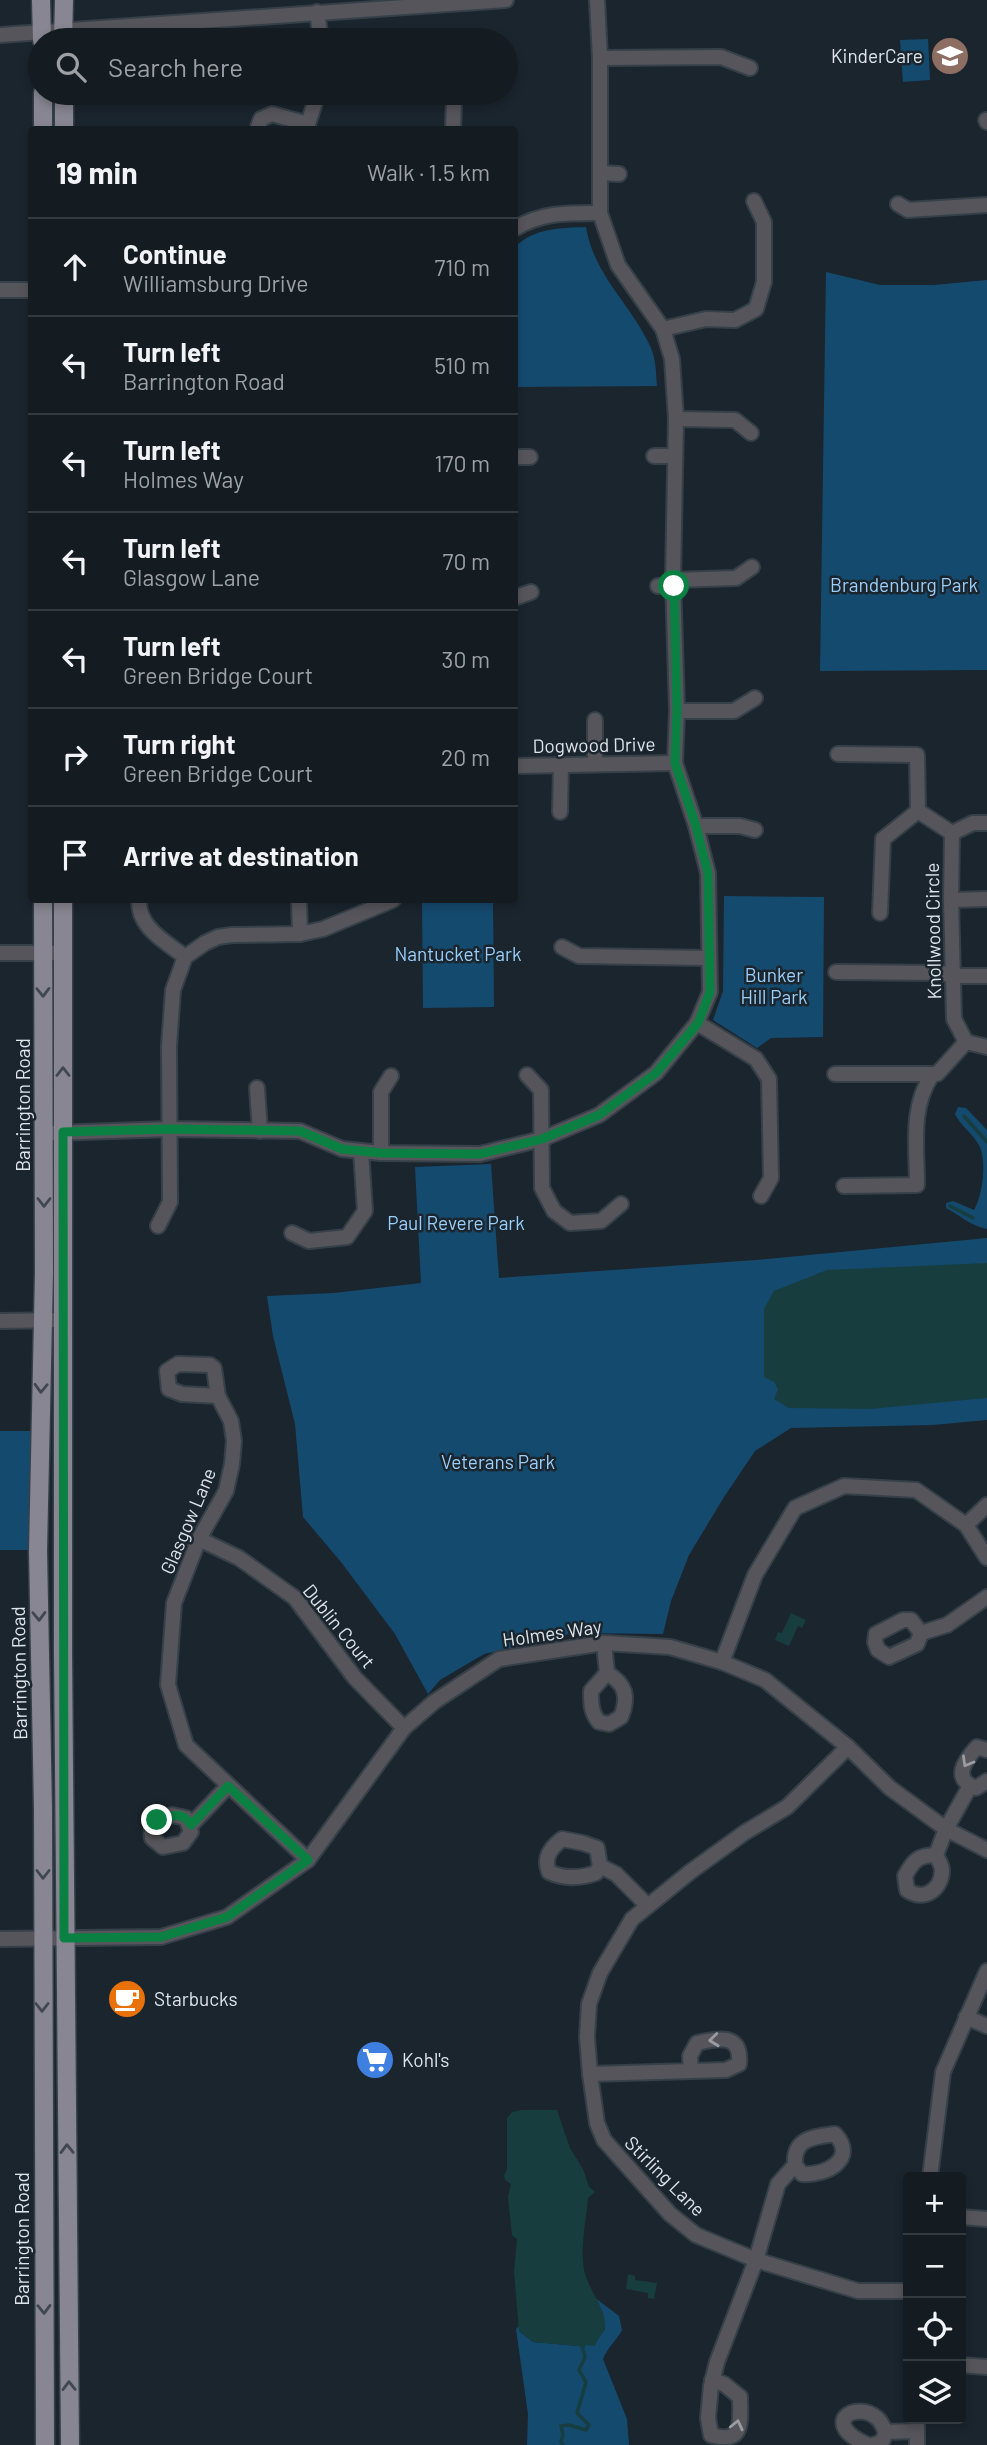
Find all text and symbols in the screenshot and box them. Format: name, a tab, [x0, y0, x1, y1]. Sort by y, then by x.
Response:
search box	[28, 28, 518, 105]
school or university icon: KinderCare	[929, 35, 971, 77]
place label: KinderCare	[831, 44, 923, 67]
icon: search	[52, 48, 90, 86]
text: Search here	[108, 51, 243, 82]
text: 19 min	[56, 154, 138, 190]
text: Walk · 1.5 km	[367, 158, 490, 186]
text: Continue	[123, 238, 227, 269]
icon: ahead	[56, 248, 94, 286]
text: 710 m	[434, 253, 490, 281]
text: Williamsburg Drive	[123, 269, 308, 297]
text: Turn left	[123, 336, 221, 367]
icon: left	[56, 346, 94, 384]
text: 510 m	[434, 351, 490, 379]
text: Barrington Road	[123, 367, 285, 395]
text: Turn left	[123, 434, 221, 465]
icon: left	[56, 444, 94, 482]
text: 170 m	[434, 449, 490, 477]
text: Holmes Way	[123, 465, 244, 493]
text: Turn left	[123, 532, 221, 563]
icon: left	[56, 542, 94, 580]
text: 70 m	[443, 547, 490, 575]
text: Glasgow Lane	[123, 563, 260, 591]
route start	[658, 570, 689, 601]
park label: Brandenburg Park	[830, 573, 978, 596]
text: Turn left	[123, 630, 221, 661]
icon: left	[56, 640, 94, 678]
text: 30 m	[442, 645, 490, 673]
text: Green Bridge Court	[123, 661, 313, 689]
text: Turn right	[123, 728, 236, 759]
street label: Dogwood Drive	[532, 732, 656, 757]
icon: right	[56, 738, 94, 776]
text: 20 m	[441, 743, 490, 771]
text: Green Bridge Court	[123, 759, 313, 787]
icon: arrive	[56, 836, 94, 874]
text: Arrive at destination	[123, 840, 359, 871]
street label: Knollwood Circle	[920, 862, 945, 1000]
park label: Nantucket Park	[395, 942, 521, 965]
park label: Bunker Hill Park	[740, 963, 808, 1008]
one-way arrow	[35, 987, 51, 998]
street label: Barrington Road	[11, 1038, 34, 1172]
one-way arrow	[55, 1066, 71, 1077]
one-way arrow	[36, 1197, 52, 1207]
park label: Paul Revere Park	[387, 1211, 525, 1234]
one-way arrow	[34, 1383, 49, 1394]
park label: Veterans Park	[441, 1450, 555, 1473]
street label: Glasgow Lane	[155, 1464, 220, 1577]
street label: Dublin Court	[299, 1579, 380, 1672]
street label: Barrington Road	[6, 1606, 31, 1740]
one-way arrow	[31, 1611, 47, 1621]
street label: Holmes Way	[501, 1614, 603, 1651]
one-way arrow	[962, 1754, 975, 1767]
route end	[141, 1804, 172, 1835]
one-way arrow	[35, 1869, 51, 1880]
cafe icon: Starbucks	[106, 1978, 148, 2020]
place label: Starbucks	[154, 1987, 238, 2010]
one-way arrow	[34, 2002, 50, 2013]
one-way arrow	[708, 2033, 720, 2048]
supermarket icon: Kohl's	[354, 2039, 396, 2081]
place label: Kohl's	[402, 2048, 449, 2071]
street label: Stirling Lane	[620, 2131, 710, 2221]
one-way arrow	[59, 2143, 75, 2154]
street label: Barrington Road	[10, 2172, 33, 2306]
map controls	[903, 2172, 966, 2424]
button: +	[903, 2172, 966, 2235]
button: −	[903, 2235, 966, 2298]
button: locate	[903, 2298, 966, 2361]
one-way arrow	[36, 2304, 52, 2315]
button: layers	[903, 2361, 966, 2424]
one-way arrow	[62, 2380, 77, 2391]
one-way arrow	[729, 2420, 744, 2432]

